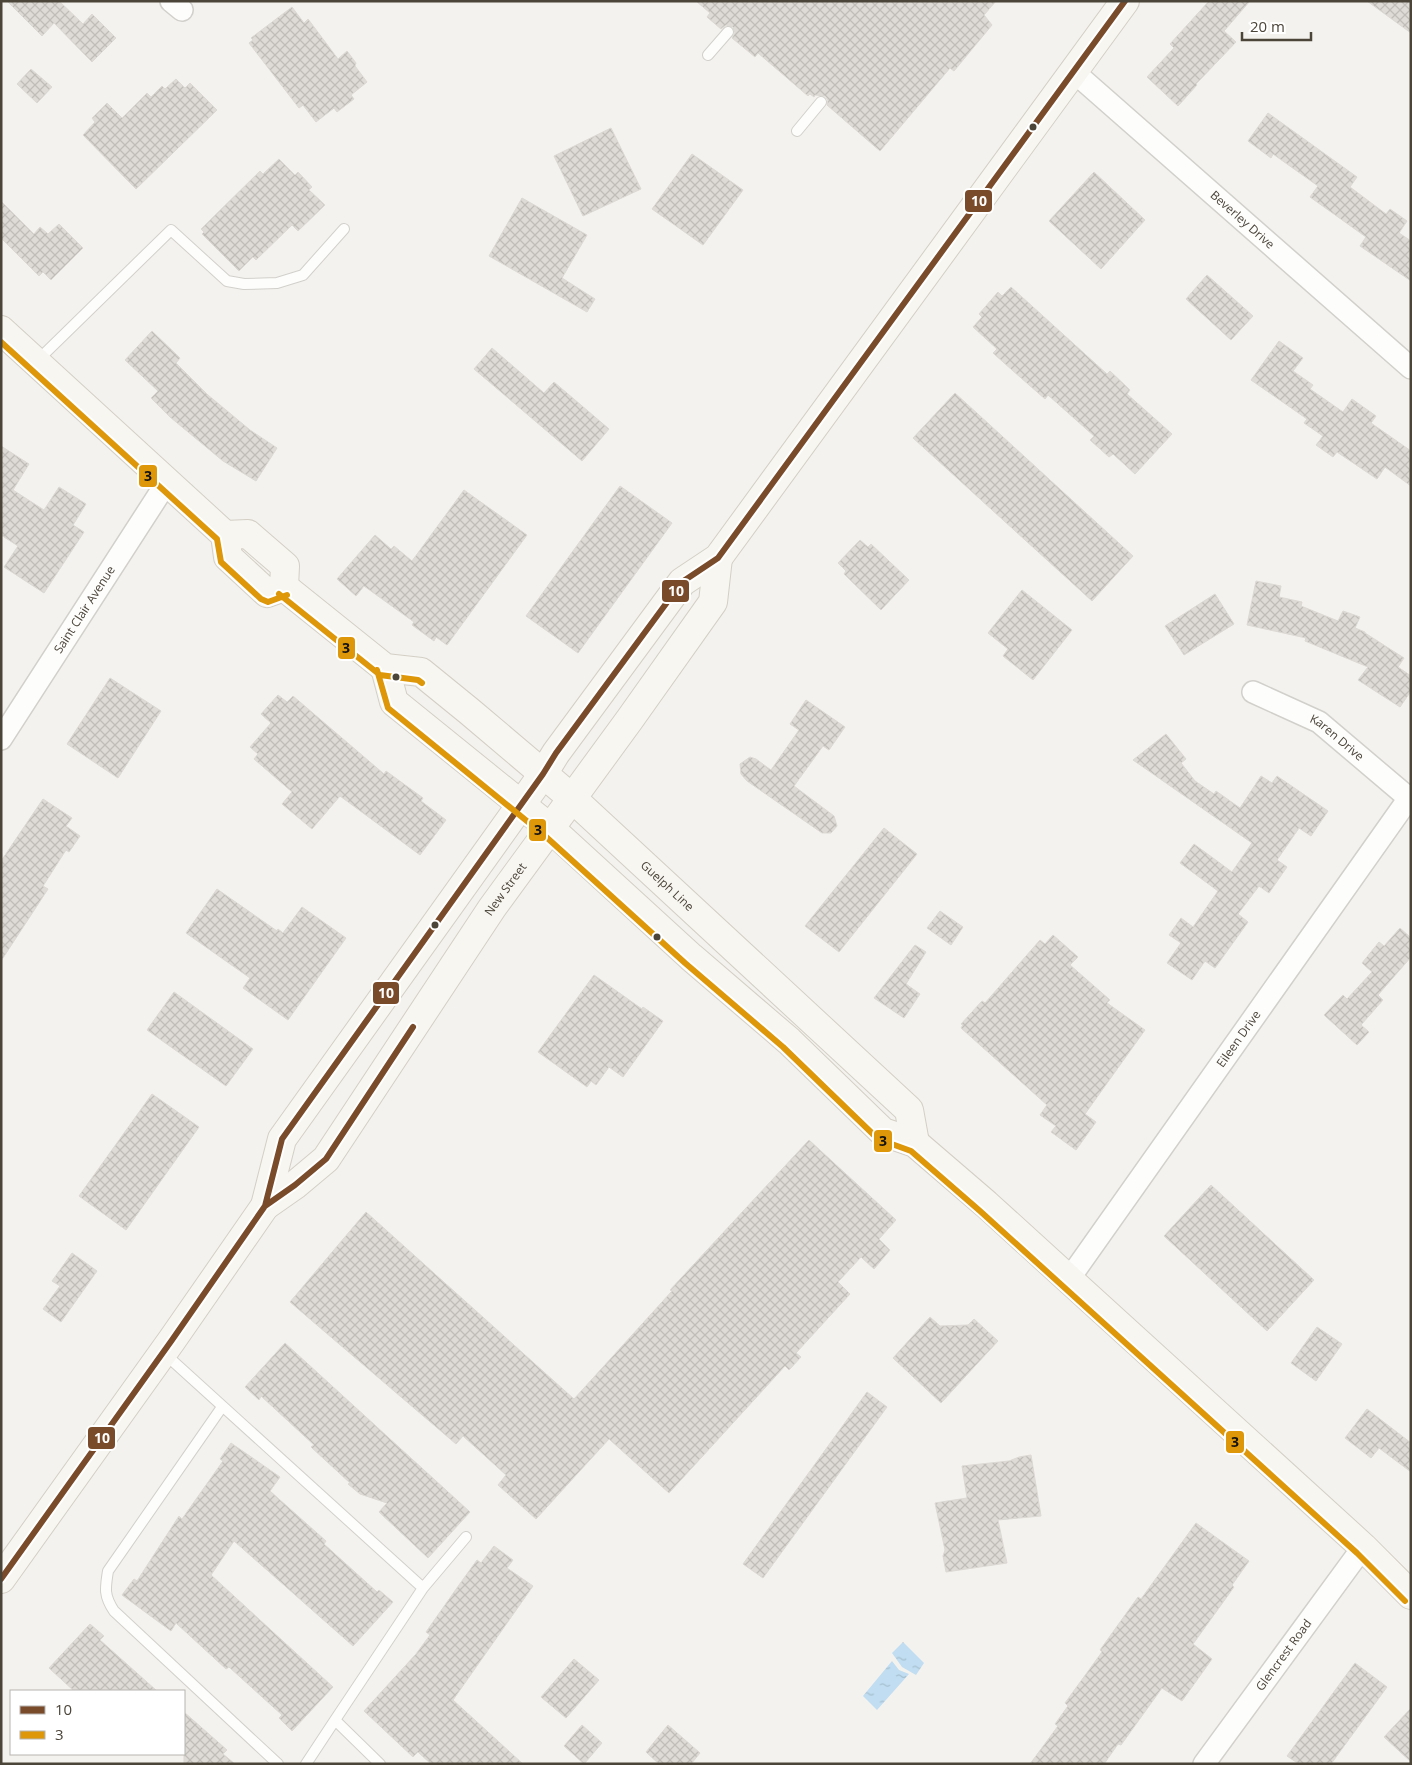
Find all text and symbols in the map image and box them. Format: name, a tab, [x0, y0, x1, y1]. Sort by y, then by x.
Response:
scale bar	[1242, 10, 1311, 42]
text: 20 m	[1250, 16, 1285, 36]
unlabelled marker	[1028, 122, 1038, 132]
street label: Beverley Drive	[1207, 186, 1279, 253]
line badge: 10	[964, 189, 993, 213]
text: 10	[971, 191, 987, 210]
line badge: 3	[138, 464, 158, 488]
text: 3	[144, 466, 152, 485]
street label: Saint Clair Avenue	[50, 562, 119, 656]
line badge: 10	[661, 579, 690, 603]
text: 10	[668, 581, 684, 600]
line badge: 3	[337, 636, 356, 660]
text: 3	[342, 638, 350, 657]
unlabelled marker	[391, 672, 401, 682]
street label: Karen Drive	[1307, 710, 1368, 765]
line badge: 3	[528, 818, 547, 842]
text: 3	[534, 820, 542, 839]
street label: Guelph Line	[637, 857, 698, 915]
street label: New Street	[480, 859, 530, 919]
unlabelled marker	[430, 920, 440, 930]
unlabelled marker	[652, 932, 662, 942]
line badge: 10	[372, 981, 400, 1005]
text: 10	[378, 983, 394, 1002]
street label: Eileen Drive	[1212, 1007, 1264, 1071]
line badge: 3	[873, 1129, 893, 1153]
text: 3	[879, 1131, 887, 1150]
line badge: 10	[87, 1426, 116, 1450]
text: 10	[94, 1428, 110, 1447]
line badge: 3	[1225, 1430, 1245, 1454]
text: 3	[1231, 1432, 1239, 1451]
street label: Glencrest Road	[1251, 1615, 1315, 1694]
legend	[10, 1690, 185, 1755]
text: 10	[55, 1699, 72, 1719]
text: 3	[55, 1724, 64, 1744]

